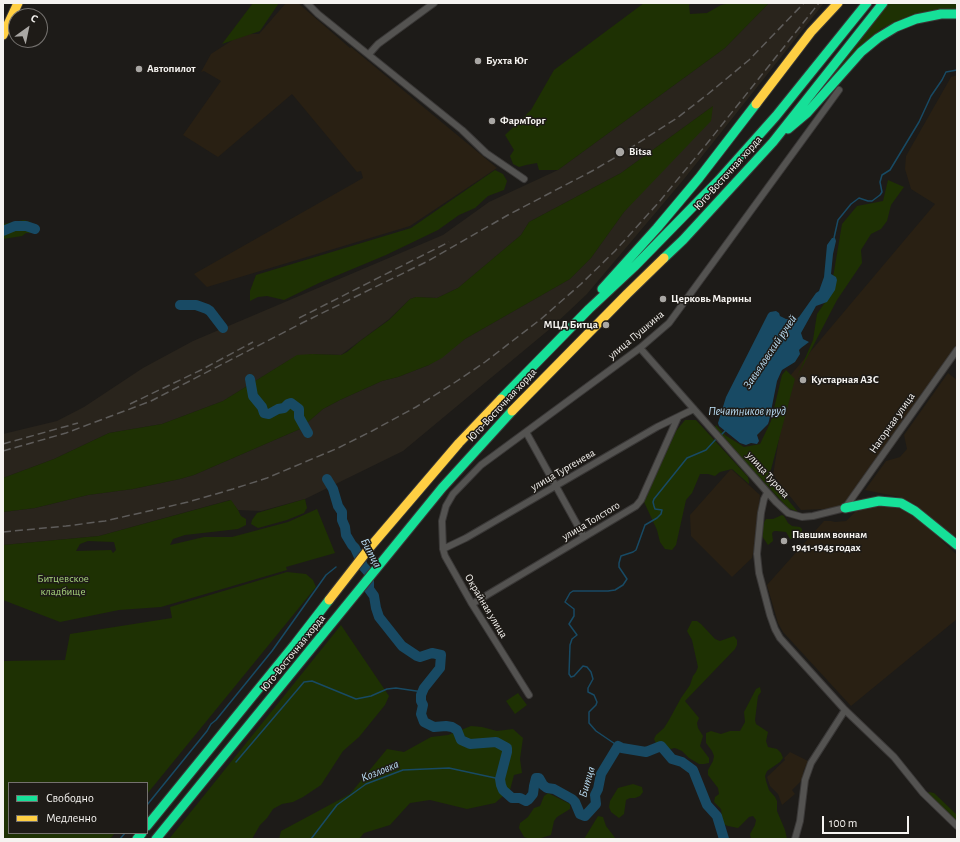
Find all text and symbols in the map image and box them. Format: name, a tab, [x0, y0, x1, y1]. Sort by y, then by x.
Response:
north arrow	[8, 8, 48, 48]
text: С	[29, 12, 40, 25]
place label: Бухта Юг	[486, 54, 528, 68]
marker: Бухта Юг	[473, 56, 483, 66]
place label: Автопилот	[147, 62, 196, 76]
marker: Автопилот	[134, 64, 144, 74]
place label: ФармТорг	[500, 114, 546, 128]
marker: ФармТорг	[487, 116, 497, 126]
street label: Юго-Восточная хорда	[691, 133, 765, 213]
place label: Bitsa	[629, 145, 651, 159]
marker: Bitsa	[614, 146, 626, 158]
place label: Церковь Марины	[671, 292, 751, 306]
marker: Церковь Марины	[658, 294, 668, 304]
street label: улица Пушкина	[605, 308, 667, 362]
water label: Завьяловский ручей	[740, 312, 800, 392]
place label: МЦД Битца	[544, 318, 598, 332]
marker: МЦД Битца	[601, 320, 611, 330]
street label: Юго-Восточная хорда	[465, 366, 539, 444]
place label: Кустарная АЗС	[811, 373, 879, 387]
marker: Кустарная АЗС	[798, 375, 808, 385]
street label: Нагорная улица	[866, 390, 918, 456]
water label: Печатников пруд	[708, 404, 786, 418]
street label: улица Тургенева	[528, 446, 598, 494]
street label: улица Турова	[744, 449, 792, 501]
street label: улица Толстого	[560, 499, 622, 543]
place label: Павшим воинам 1941-1945 годах	[792, 528, 867, 554]
water label: Битца	[357, 536, 385, 570]
marker: Павшим воинам 1941-1945 годах	[779, 536, 789, 546]
street label: Окрайная улица	[462, 571, 510, 641]
park label: Битцевское кладбище	[37, 572, 89, 598]
street label: Юго-Восточная хорда	[258, 612, 328, 694]
water label: Козловка	[359, 757, 401, 785]
water label: Битца	[576, 765, 598, 799]
legend	[8, 782, 148, 834]
text: Свободно	[46, 792, 94, 804]
scale bar	[824, 808, 911, 834]
text: Медленно	[46, 812, 97, 824]
text: 100 m	[829, 817, 857, 829]

